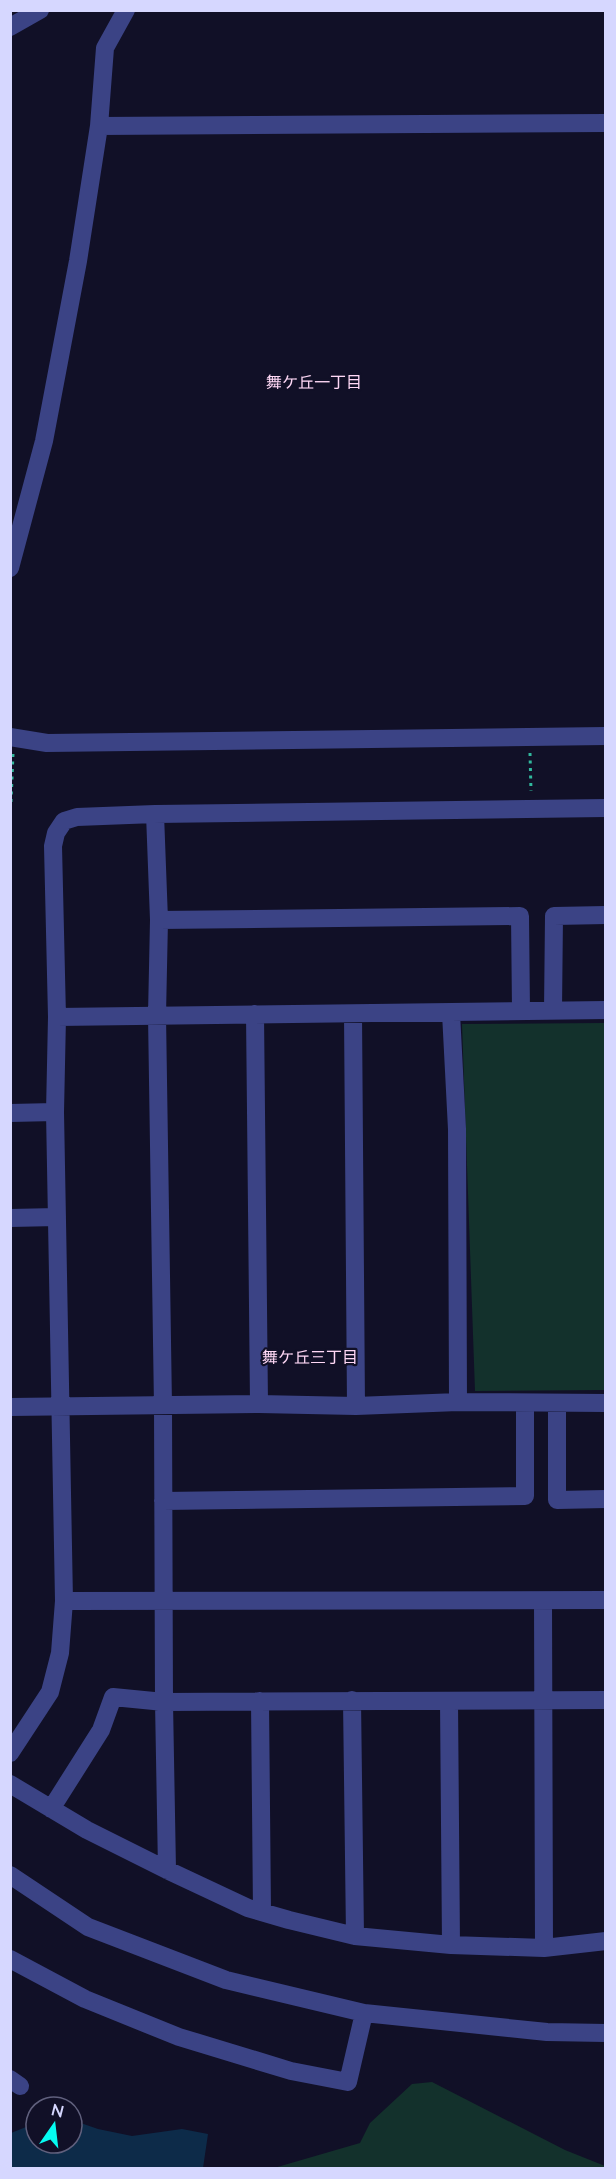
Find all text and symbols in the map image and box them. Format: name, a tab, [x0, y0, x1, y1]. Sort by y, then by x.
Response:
district label: 舞ケ丘一丁目	[266, 372, 362, 391]
district label: 舞ケ丘三丁目	[262, 1347, 358, 1366]
north arrow	[24, 2095, 84, 2155]
text: N	[49, 2099, 66, 2121]

